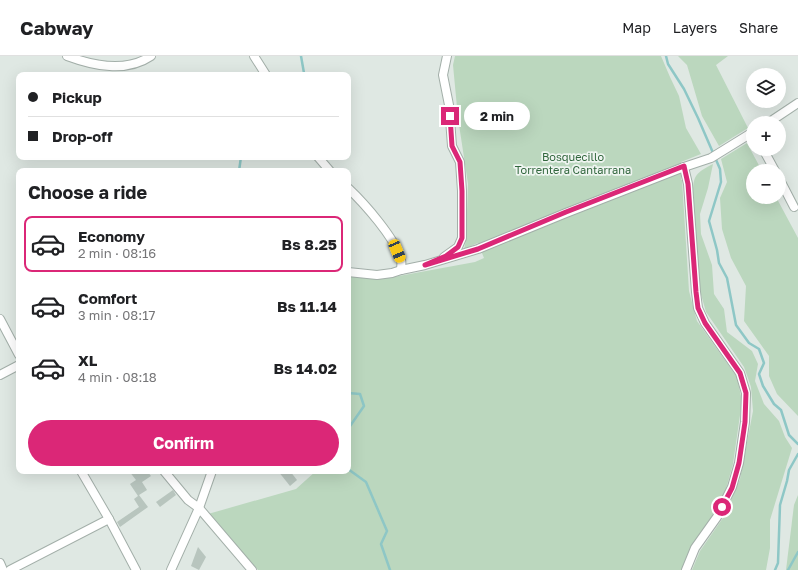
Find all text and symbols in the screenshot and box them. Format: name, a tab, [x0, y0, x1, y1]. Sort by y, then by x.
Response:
text: Cabway	[20, 16, 94, 39]
text: Map	[622, 19, 651, 36]
text: Layers	[673, 19, 717, 36]
text: Share	[739, 19, 778, 36]
map controls	[746, 68, 786, 204]
button: layers	[746, 68, 786, 108]
text: Pickup	[52, 88, 102, 106]
callout: 2 min	[464, 102, 530, 130]
route end	[441, 107, 459, 125]
text: 2 min	[480, 108, 514, 124]
button: +	[746, 116, 786, 156]
text: Drop-off	[52, 127, 112, 145]
park label: Bosquecillo Torrentera Cantarrana	[515, 150, 631, 176]
button: −	[746, 164, 786, 204]
text: Choose a ride	[28, 181, 147, 203]
icon: car	[30, 226, 66, 262]
text: Economy	[78, 227, 145, 245]
text: Bs 8.25	[282, 235, 337, 253]
car	[387, 238, 407, 264]
text: 2 min · 08:16	[78, 245, 156, 261]
icon: car	[30, 288, 66, 324]
text: Comfort	[78, 289, 137, 307]
text: Bs 11.14	[277, 297, 337, 315]
text: 3 min · 08:17	[78, 307, 155, 323]
icon: car	[30, 350, 66, 386]
text: XL	[78, 351, 97, 369]
text: Bs 14.02	[273, 359, 337, 377]
text: 4 min · 08:18	[78, 369, 157, 385]
button: Confirm	[28, 420, 339, 466]
route start	[713, 498, 731, 516]

